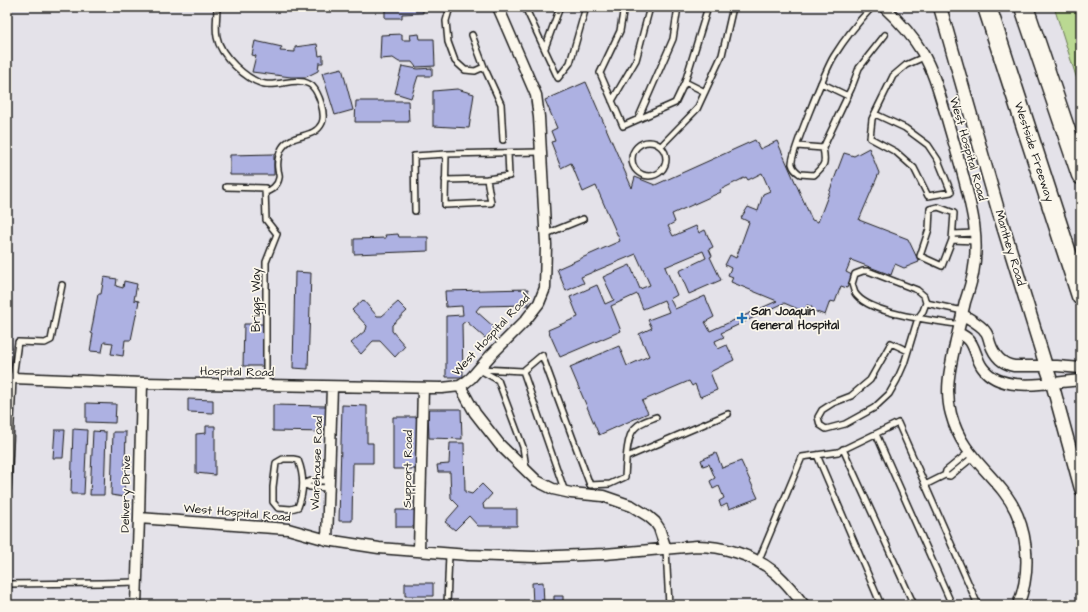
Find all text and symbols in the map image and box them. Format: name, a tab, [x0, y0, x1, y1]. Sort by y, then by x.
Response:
street label: West Hospital Road	[945, 95, 991, 203]
street label: Westside Freeway	[1009, 100, 1058, 205]
street label: Manthey Road	[989, 208, 1030, 288]
street label: Briggs Way	[248, 268, 266, 332]
street label: West Hospital Road	[448, 290, 534, 380]
place label: San Joaquin General Hospital	[750, 303, 839, 335]
marker: San Joaquin General Hospital	[736, 312, 748, 324]
street label: Hospital Road	[200, 363, 274, 381]
street label: Warehouse Road	[307, 416, 327, 510]
street label: Support Road	[399, 430, 417, 508]
street label: Delivery Drive	[117, 455, 136, 533]
street label: West Hospital Road	[183, 500, 291, 526]

